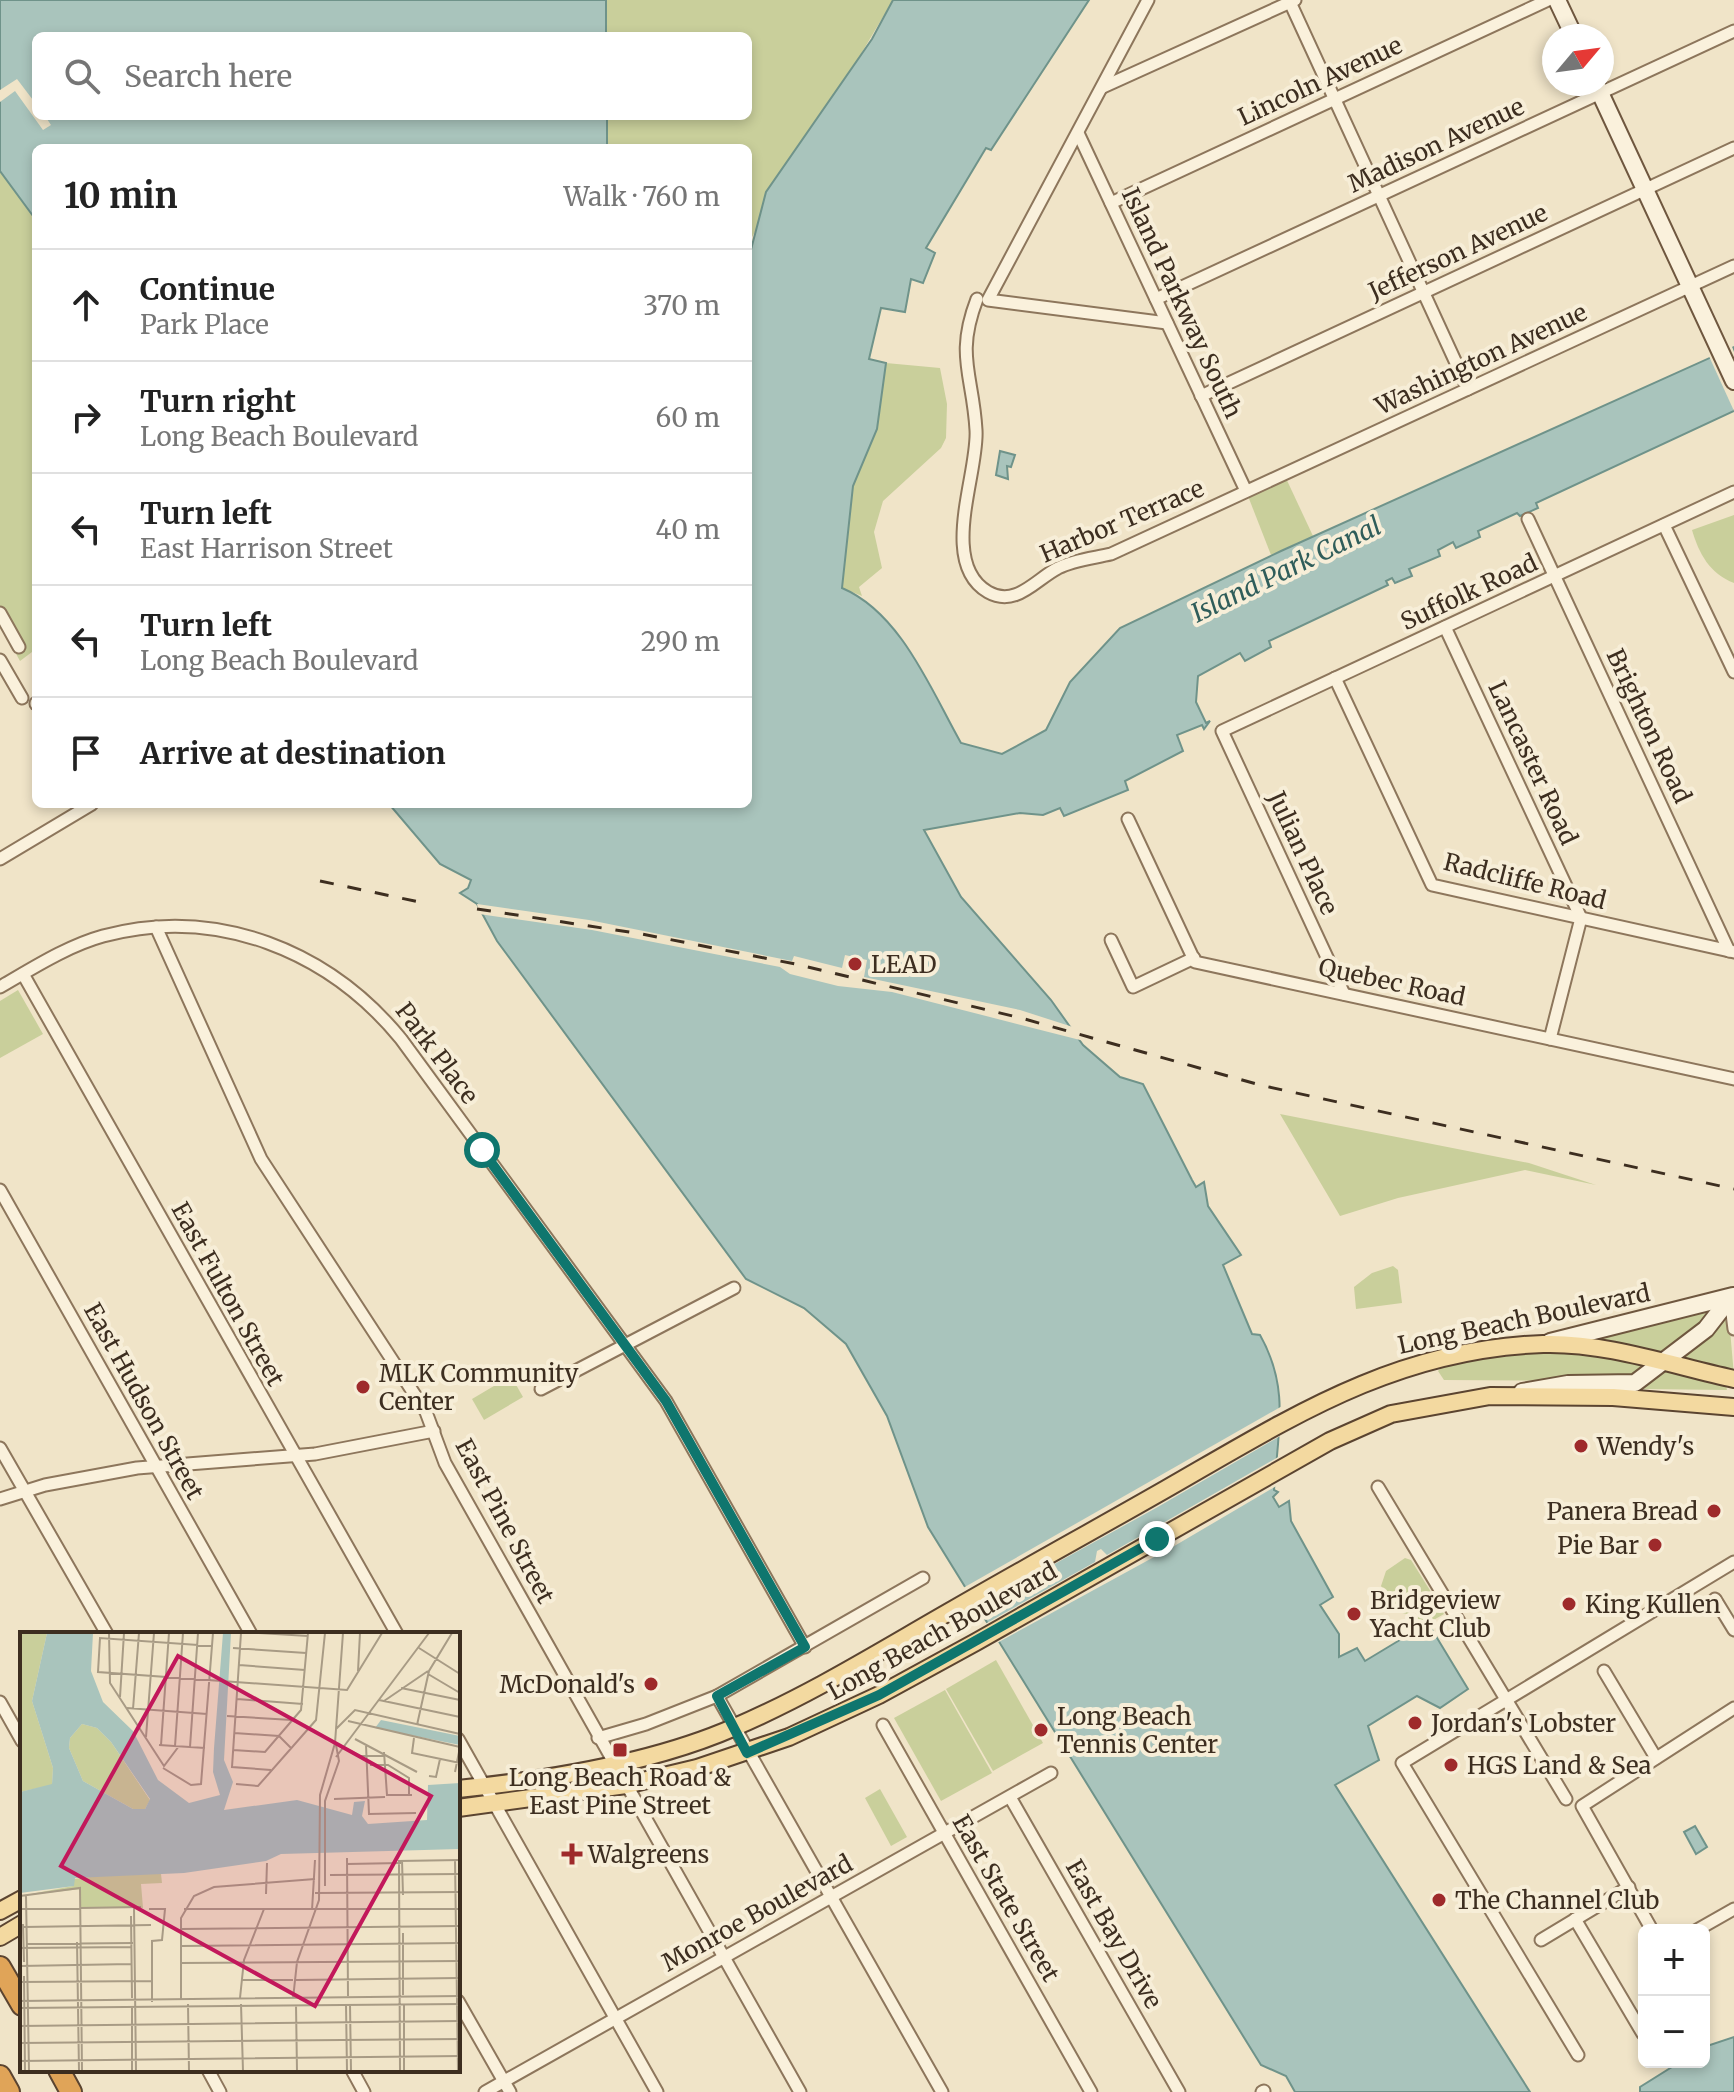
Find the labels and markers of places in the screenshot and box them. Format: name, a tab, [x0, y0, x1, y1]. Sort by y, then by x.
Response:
place label: LEAD	[871, 949, 937, 980]
marker: LEAD	[846, 955, 864, 973]
place label: MLK Community Center	[379, 1358, 579, 1417]
marker: MLK Community Center	[354, 1378, 372, 1396]
place label: Wendy's	[1596, 1431, 1694, 1462]
marker: Wendy's	[1572, 1437, 1590, 1455]
place label: Panera Bread	[1546, 1496, 1698, 1527]
marker: Panera Bread	[1705, 1502, 1723, 1520]
place label: Pie Bar	[1557, 1530, 1639, 1561]
marker: Pie Bar	[1646, 1536, 1664, 1554]
place label: Bridgeview Yacht Club	[1369, 1585, 1501, 1644]
place label: King Kullen	[1585, 1589, 1721, 1620]
marker: King Kullen	[1560, 1595, 1578, 1613]
marker: Bridgeview Yacht Club	[1345, 1605, 1363, 1623]
place label: McDonald's	[500, 1669, 635, 1700]
marker: McDonald's	[642, 1675, 660, 1693]
place label: Long Beach Tennis Center	[1057, 1701, 1218, 1760]
place label: Jordan's Lobster	[1430, 1708, 1616, 1739]
marker: Jordan's Lobster	[1406, 1714, 1424, 1732]
marker: Long Beach Tennis Center	[1032, 1721, 1050, 1739]
marker: Long Beach Road & East Pine Street	[611, 1741, 629, 1759]
place label: HGS Land & Sea	[1467, 1750, 1651, 1781]
marker: HGS Land & Sea	[1442, 1756, 1460, 1774]
place label: Long Beach Road & East Pine Street	[509, 1762, 731, 1821]
place label: Walgreens	[587, 1839, 709, 1870]
marker: Walgreens	[563, 1845, 581, 1863]
place label: The Channel Club	[1455, 1885, 1659, 1916]
marker: The Channel Club	[1430, 1891, 1448, 1909]

